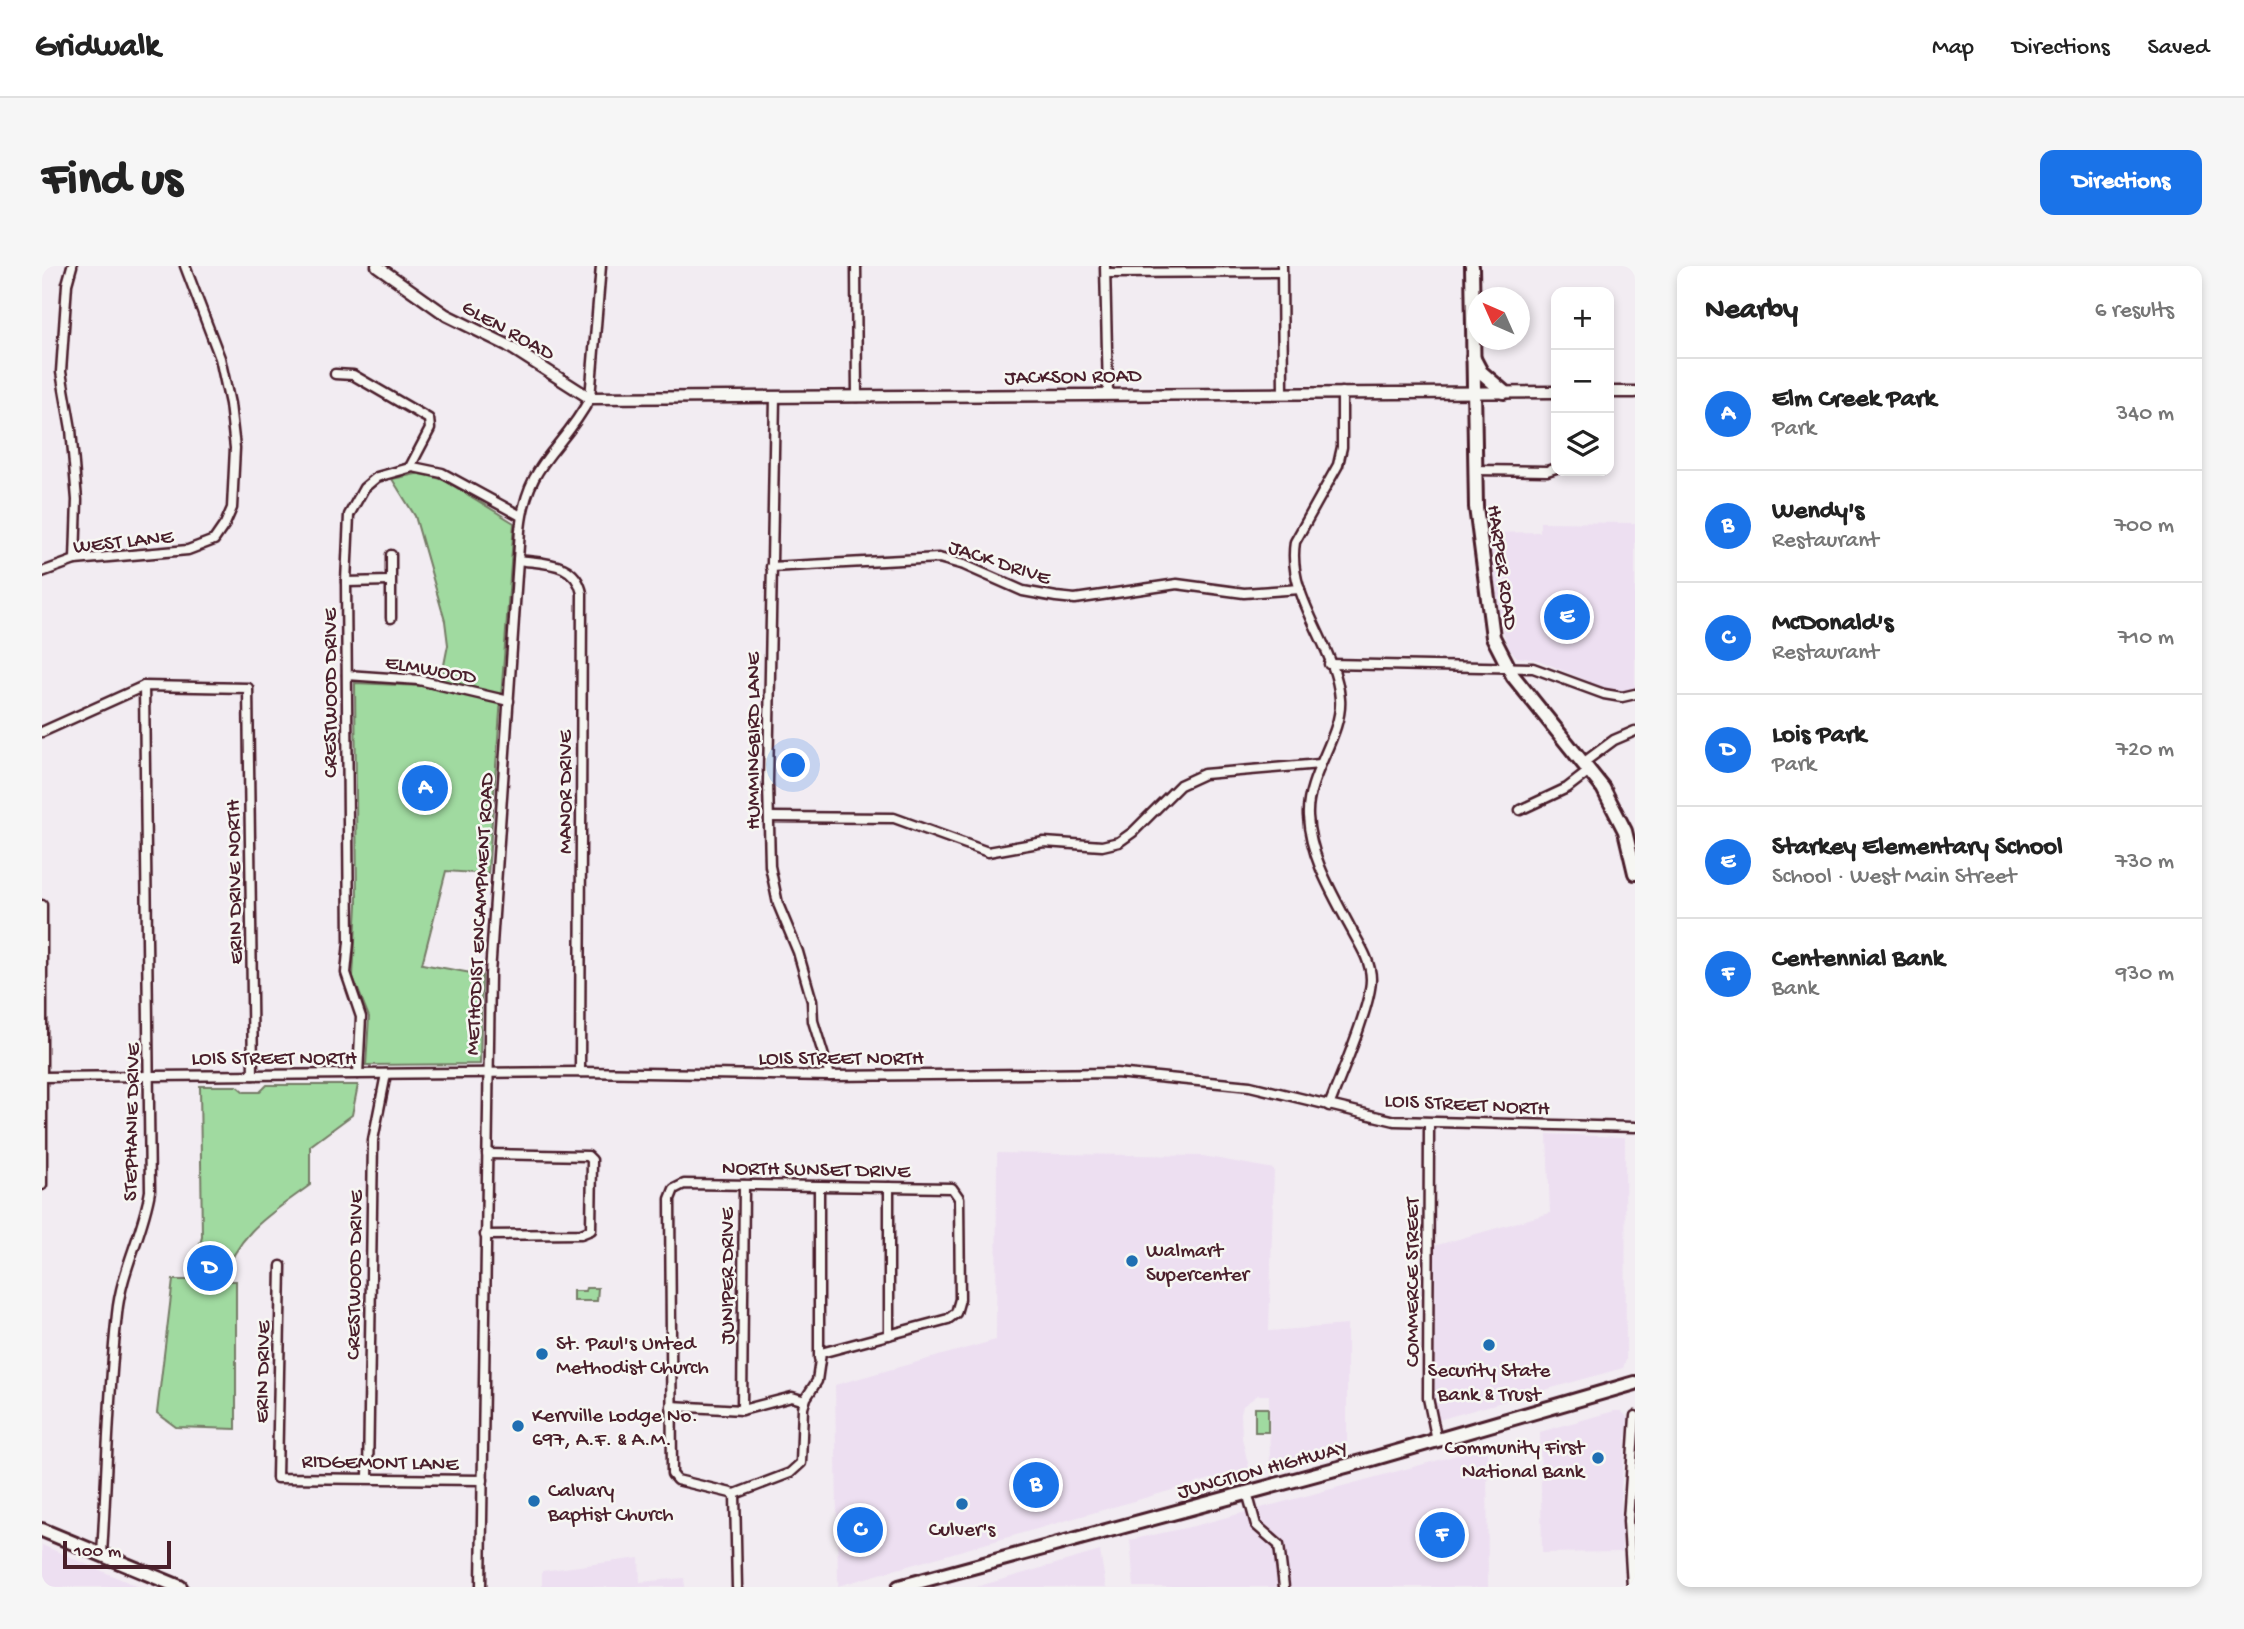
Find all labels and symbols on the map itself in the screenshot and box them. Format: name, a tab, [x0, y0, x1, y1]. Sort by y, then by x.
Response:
north arrow	[1467, 287, 1530, 350]
street label: GLEN ROAD	[456, 296, 558, 368]
street label: JACKSON ROAD	[1004, 365, 1142, 392]
street label: HARPER ROAD	[1479, 503, 1522, 632]
street label: WEST LANE	[72, 526, 176, 561]
street label: JACK DRIVE	[945, 536, 1054, 593]
pin: E	[1544, 591, 1590, 643]
street label: CRESTWOOD DRIVE	[320, 607, 345, 778]
street label: ELMWOOD	[383, 651, 478, 692]
street label: HUMMINGBIRD LANE	[743, 651, 768, 830]
street label: MANOR DRIVE	[555, 729, 580, 854]
your location	[776, 748, 810, 782]
pin: A	[402, 762, 448, 814]
street label: METHODIST ENCAMPMENT ROAD	[462, 772, 501, 1056]
street label: ERIN DRIVE NORTH	[223, 798, 250, 965]
street label: STEPHANIE DRIVE	[120, 1042, 147, 1201]
street label: LOIS STREET NORTH	[191, 1048, 358, 1073]
street label: LOIS STREET NORTH	[758, 1048, 925, 1073]
street label: LOIS STREET NORTH	[1383, 1090, 1551, 1123]
street label: NORTH SUNSET DRIVE	[722, 1157, 911, 1186]
street label: CRESTWOOD DRIVE	[343, 1189, 370, 1360]
street label: COMMERCE STREET	[1402, 1196, 1427, 1367]
street label: JUNIPER DRIVE	[717, 1207, 742, 1345]
place label: Walmart Supercenter	[1146, 1240, 1251, 1289]
pin: D	[187, 1242, 233, 1294]
marker: Walmart Supercenter	[1124, 1253, 1140, 1269]
street label: ERIN DRIVE	[251, 1320, 278, 1423]
place label: St. Paul's Unted Methodist Church	[556, 1333, 709, 1382]
marker: Security State Bank & Trust	[1481, 1337, 1497, 1353]
marker: St. Paul's Unted Methodist Church	[534, 1346, 550, 1362]
place label: Security State Bank & Trust	[1428, 1360, 1552, 1409]
place label: Kerrville Lodge No. 697, A.F. & A.M.	[532, 1405, 698, 1454]
marker: Kerrville Lodge No. 697, A.F. & A.M.	[510, 1418, 526, 1434]
street label: JUNCTION HIGHWAY	[1175, 1437, 1351, 1506]
place label: Community First National Bank	[1445, 1437, 1587, 1486]
marker: Community First National Bank	[1590, 1450, 1606, 1466]
street label: RIDGEMONT LANE	[301, 1451, 460, 1478]
pin: B	[1013, 1459, 1059, 1511]
place label: Calvary Baptist Church	[547, 1480, 674, 1529]
marker: Calvary Baptist Church	[526, 1493, 542, 1509]
marker: Culver's	[954, 1496, 970, 1512]
pin: C	[837, 1504, 883, 1556]
pin: F	[1419, 1509, 1465, 1561]
place label: Culver's	[929, 1519, 996, 1544]
scale bar	[63, 1538, 172, 1570]

